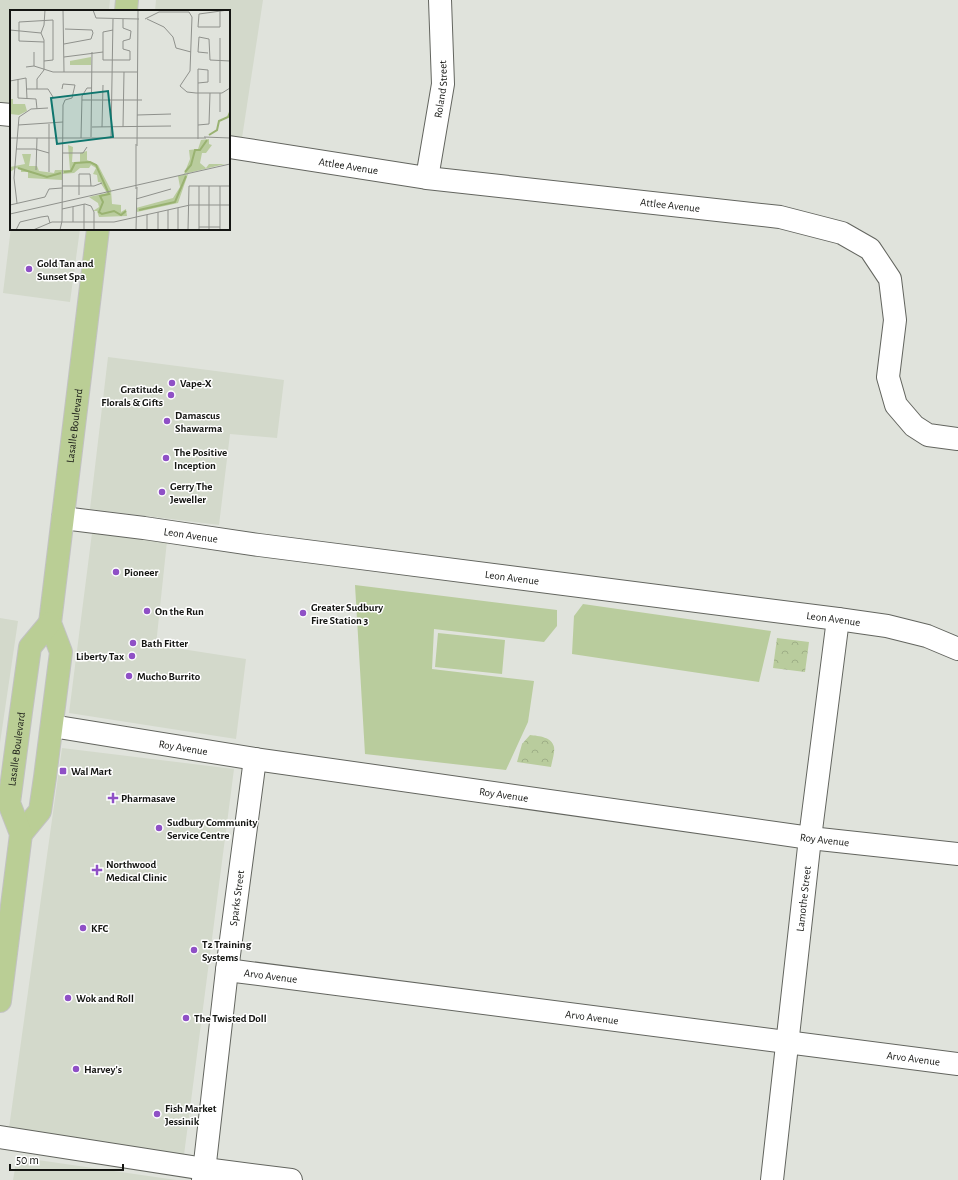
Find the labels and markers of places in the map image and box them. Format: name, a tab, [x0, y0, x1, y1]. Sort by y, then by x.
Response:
place label: Gold Tan and Sunset Spa	[37, 258, 94, 282]
marker: Gold Tan and Sunset Spa	[24, 264, 34, 274]
marker: Vape-X	[167, 378, 177, 388]
place label: Vape-X	[180, 378, 212, 389]
place label: Gratitude Florals & Gifts	[101, 384, 163, 408]
marker: Gratitude Florals & Gifts	[166, 390, 176, 400]
place label: Damascus Shawarma	[175, 410, 223, 434]
marker: Damascus Shawarma	[162, 416, 172, 426]
place label: The Positive Inception	[174, 447, 227, 471]
marker: The Positive Inception	[161, 453, 171, 463]
place label: Gerry The Jeweller	[170, 481, 213, 505]
marker: Gerry The Jeweller	[157, 487, 167, 497]
marker: Pioneer	[111, 567, 121, 577]
place label: Pioneer	[124, 567, 159, 578]
place label: Greater Sudbury Fire Station 3	[311, 602, 383, 626]
marker: On the Run	[142, 606, 152, 616]
place label: On the Run	[155, 606, 204, 617]
marker: Greater Sudbury Fire Station 3	[298, 608, 308, 618]
marker: Bath Fitter	[128, 638, 138, 648]
place label: Bath Fitter	[141, 638, 188, 649]
place label: Liberty Tax	[76, 651, 124, 662]
marker: Liberty Tax	[127, 651, 137, 661]
marker: Mucho Burrito	[124, 671, 134, 681]
place label: Mucho Burrito	[137, 671, 201, 682]
marker: Wal Mart	[58, 766, 68, 776]
place label: Wal Mart	[71, 766, 112, 777]
marker: Pharmasave	[108, 793, 118, 803]
place label: Pharmasave	[121, 793, 176, 804]
place label: Sudbury Community Service Centre	[167, 817, 258, 841]
marker: Sudbury Community Service Centre	[154, 823, 164, 833]
place label: Northwood Medical Clinic	[106, 859, 168, 883]
marker: Northwood Medical Clinic	[91, 864, 103, 876]
marker: KFC	[78, 923, 88, 933]
place label: KFC	[91, 923, 108, 934]
place label: T2 Training Systems	[202, 939, 252, 963]
marker: T2 Training Systems	[189, 945, 199, 955]
marker: Wok and Roll	[63, 993, 73, 1003]
place label: Wok and Roll	[76, 993, 134, 1004]
marker: The Twisted Doll	[181, 1013, 191, 1023]
place label: The Twisted Doll	[194, 1013, 267, 1024]
marker: Harvey's	[71, 1064, 81, 1074]
place label: Harvey's	[84, 1064, 122, 1075]
place label: Fish Market Jessinik	[165, 1103, 217, 1127]
marker: Fish Market Jessinik	[152, 1109, 162, 1119]

